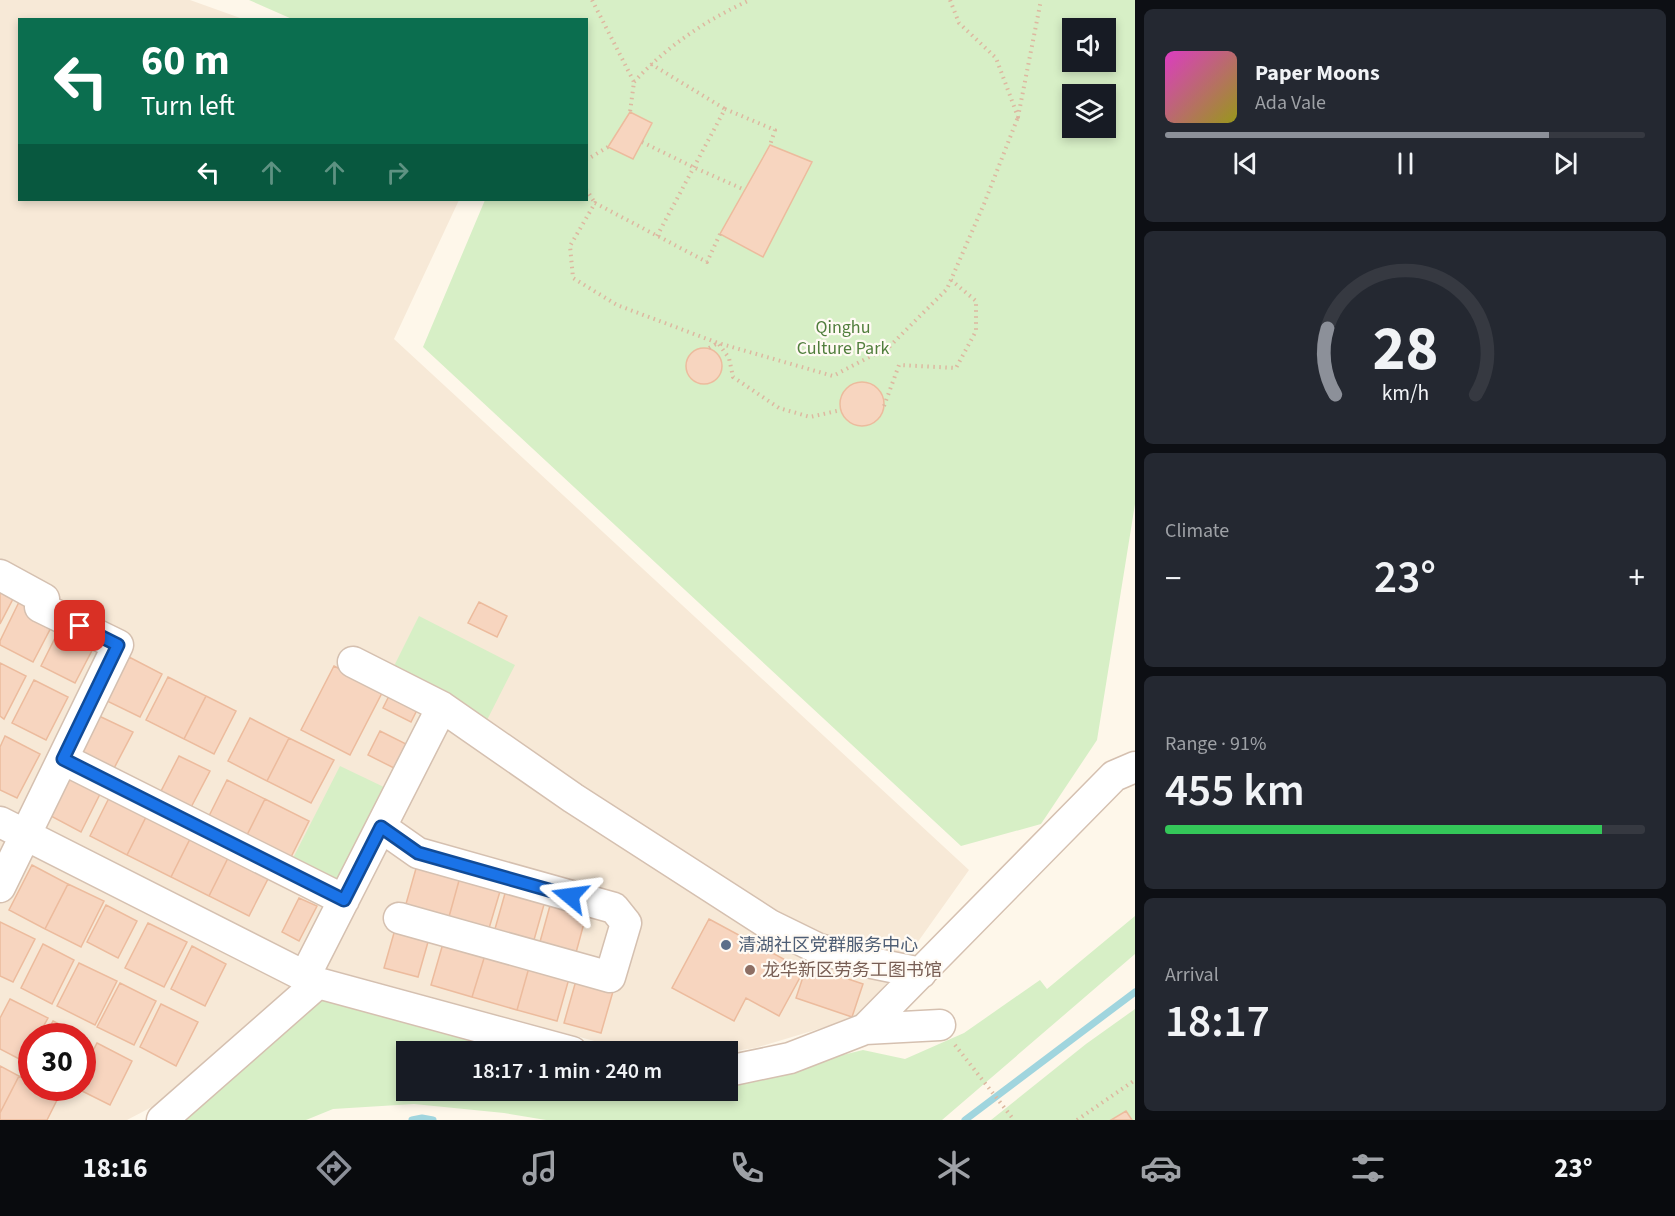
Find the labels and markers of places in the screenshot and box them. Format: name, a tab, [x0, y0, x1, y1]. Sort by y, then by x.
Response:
pin	[54, 600, 105, 651]
place label: 清湖社区党群服务中心	[738, 933, 918, 958]
marker: 清湖社区党群服务中心	[719, 938, 733, 952]
place label: 龙华新区劳务工图书馆	[762, 958, 942, 983]
marker: 龙华新区劳务工图书馆	[743, 963, 757, 977]

